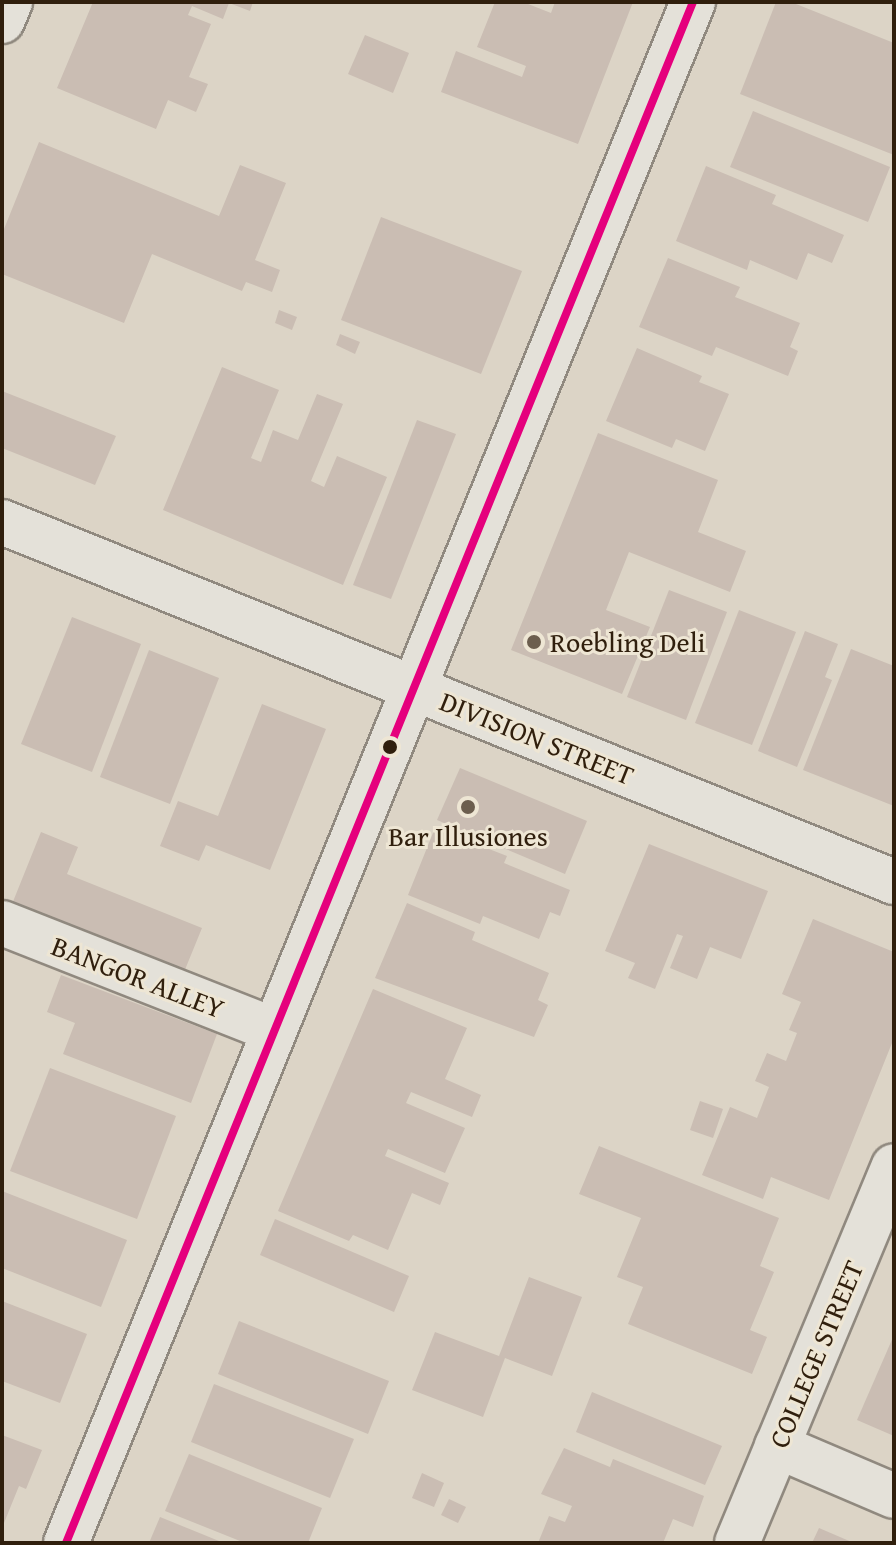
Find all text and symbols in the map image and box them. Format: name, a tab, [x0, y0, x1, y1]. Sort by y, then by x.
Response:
place label: Roebling Deli	[550, 625, 705, 659]
marker: Roebling Deli	[525, 633, 543, 651]
street label: DIVISION STREET	[435, 684, 639, 792]
unlabelled marker	[382, 739, 398, 755]
marker: Bar Illusiones	[459, 798, 477, 816]
place label: Bar Illusiones	[388, 819, 548, 853]
street label: BANGOR ALLEY	[47, 929, 229, 1025]
street label: COLLEGE STREET	[761, 1255, 871, 1453]

